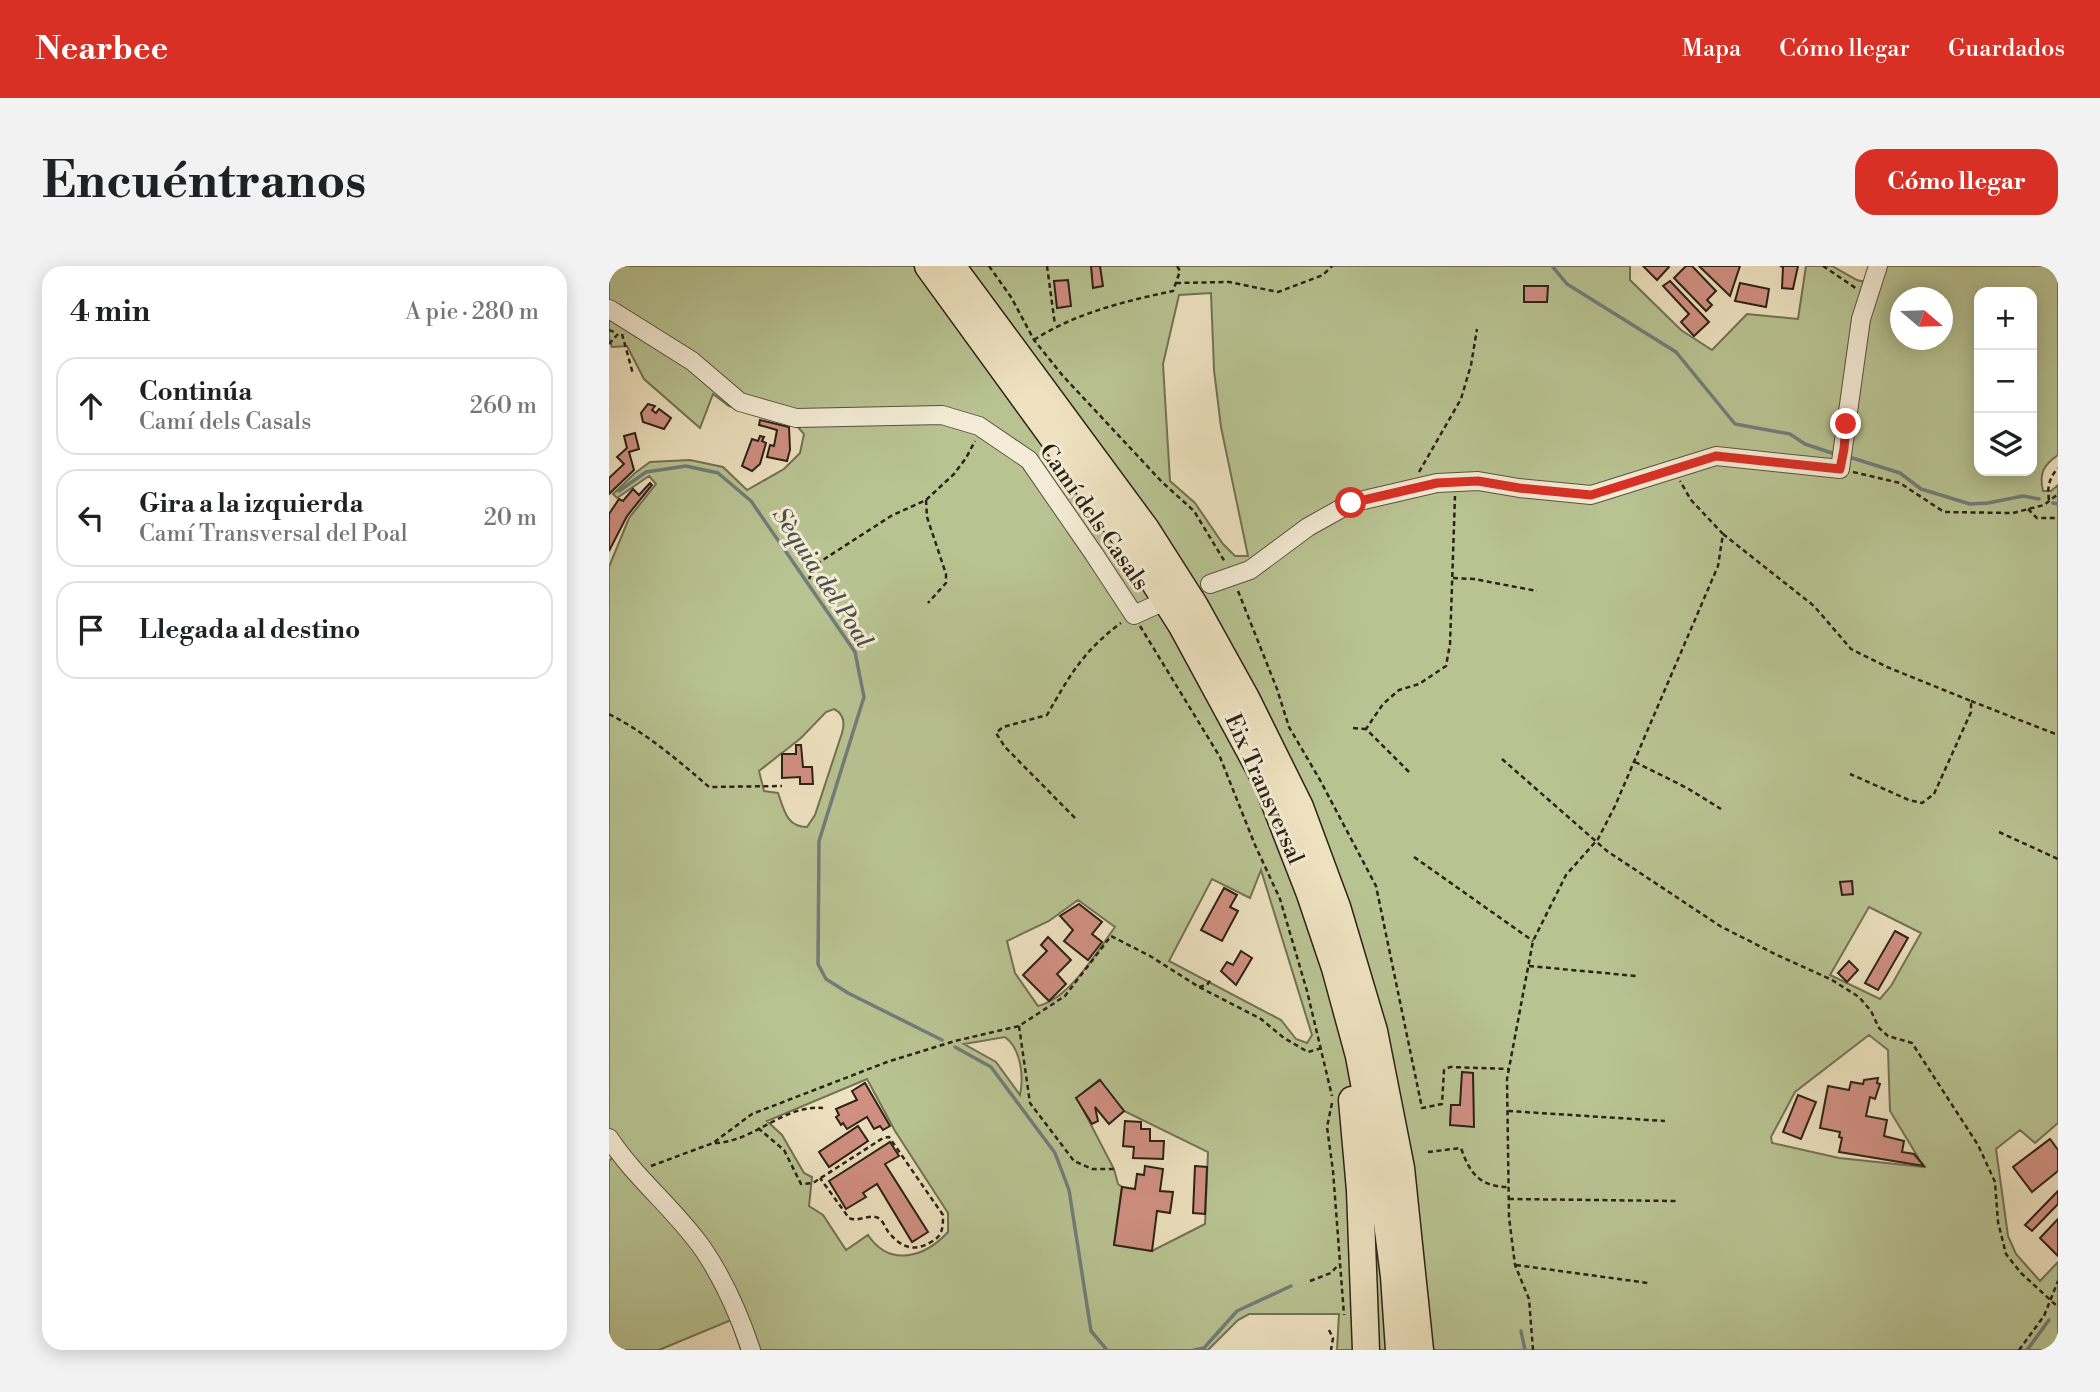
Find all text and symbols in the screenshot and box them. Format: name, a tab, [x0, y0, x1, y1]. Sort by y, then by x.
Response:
text: Nearbee	[35, 29, 168, 70]
text: Mapa	[1682, 34, 1741, 64]
text: Cómo llegar	[1779, 34, 1910, 64]
text: Guardados	[1948, 34, 2065, 64]
button: Cómo llegar	[1855, 149, 2058, 215]
text: Encuéntranos	[42, 152, 366, 213]
north arrow	[1890, 287, 1953, 350]
map controls	[1974, 287, 2037, 476]
button: +	[1974, 287, 2037, 350]
text: 4 min	[70, 293, 150, 331]
text: A pie · 280 m	[405, 298, 539, 326]
button: −	[1974, 350, 2037, 413]
text: Continúa	[139, 376, 252, 408]
icon: ahead	[72, 387, 110, 425]
text: 260 m	[470, 392, 537, 420]
text: Camí dels Casals	[139, 408, 311, 436]
route end	[1830, 408, 1861, 439]
button: layers	[1974, 413, 2037, 476]
street label: Camí dels Casals	[1033, 438, 1155, 596]
route start	[1335, 487, 1366, 518]
text: Gira a la izquierda	[139, 488, 363, 520]
icon: left	[72, 499, 110, 537]
water label: Sèquia del Poal	[765, 502, 879, 654]
text: 20 m	[484, 504, 537, 532]
text: Camí Transversal del Poal	[139, 520, 408, 548]
icon: arrive	[72, 611, 110, 649]
text: Llegada al destino	[139, 614, 360, 646]
street label: Eix Transversal	[1218, 709, 1310, 869]

